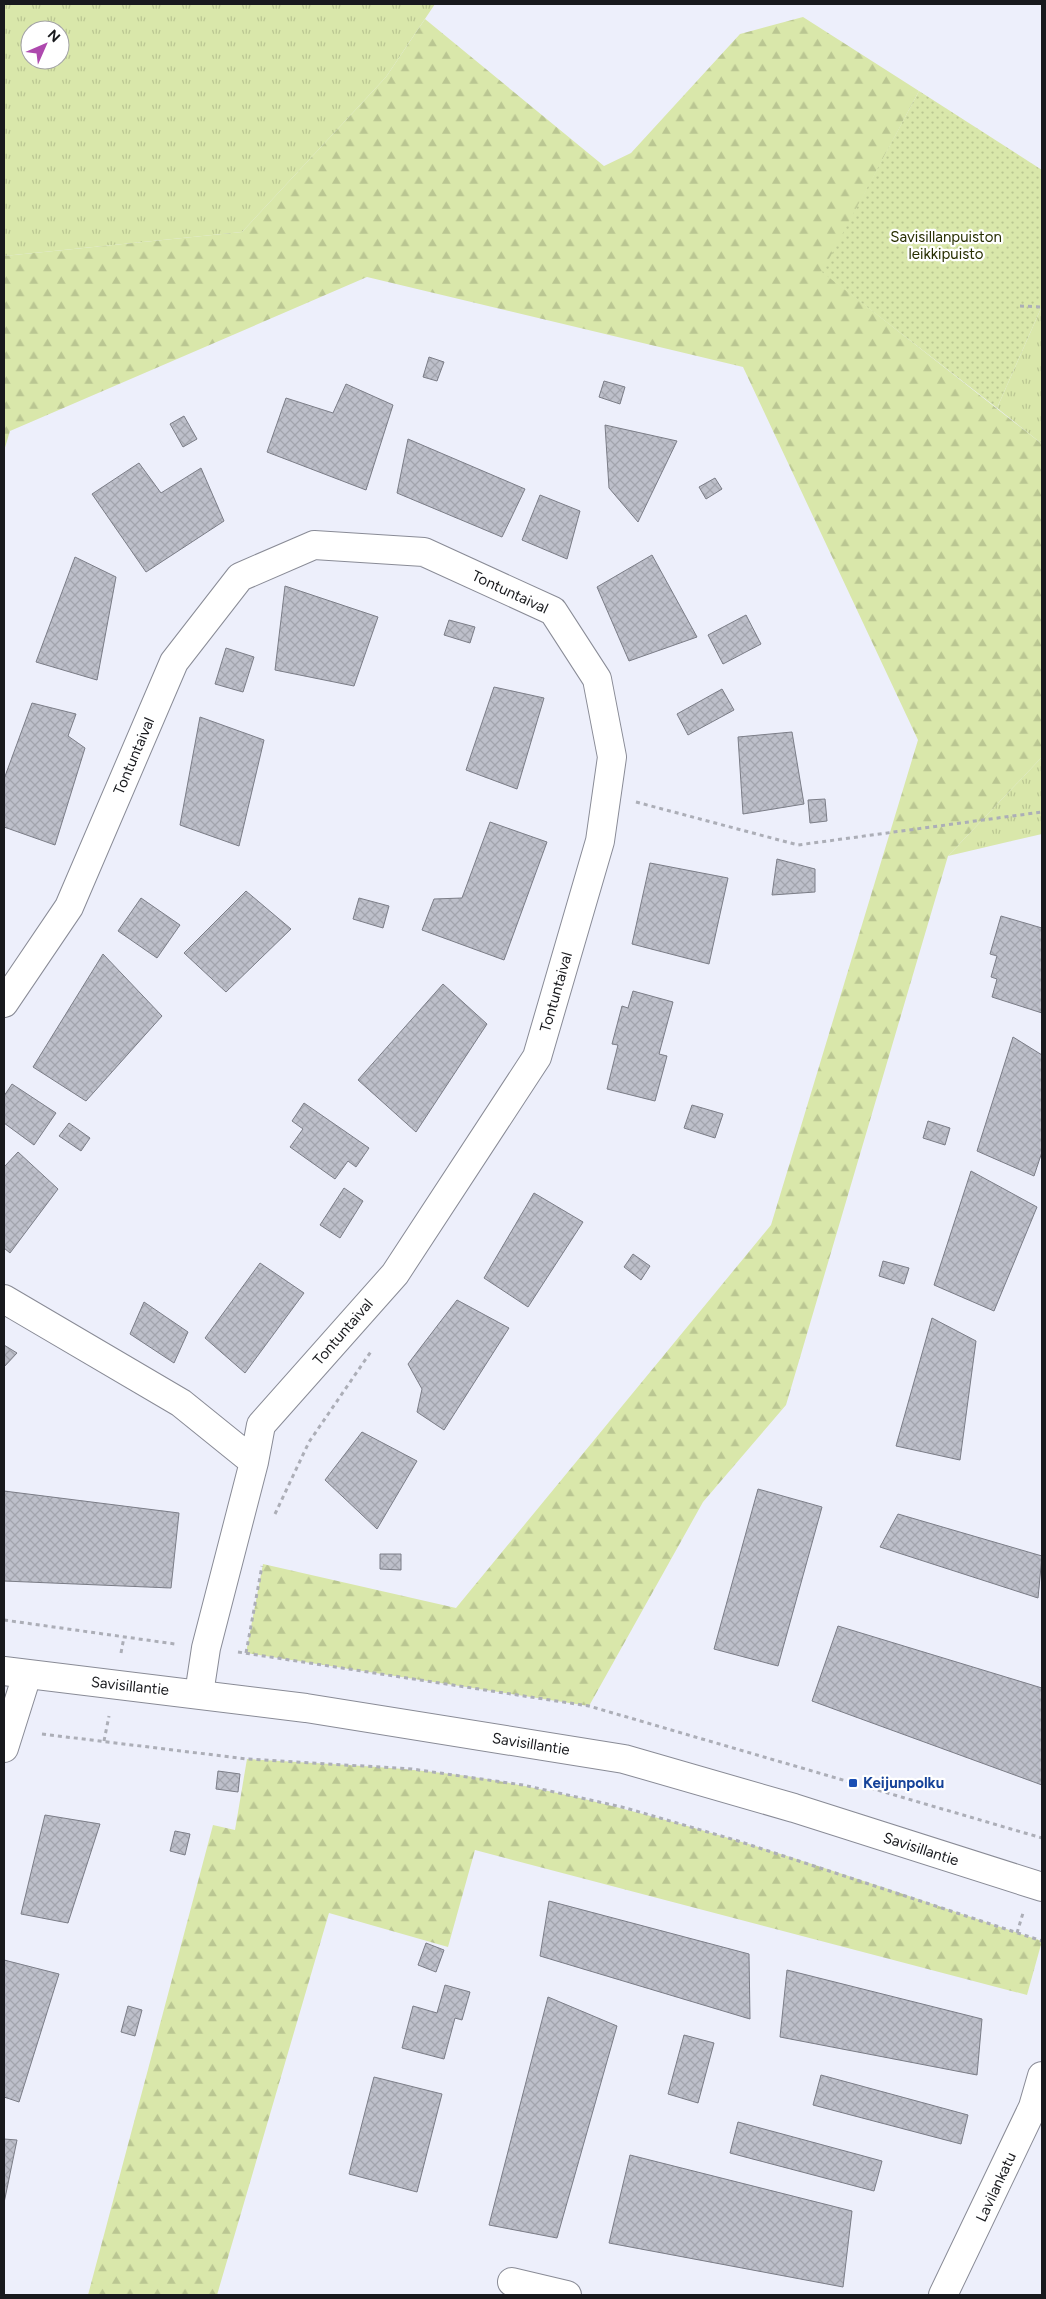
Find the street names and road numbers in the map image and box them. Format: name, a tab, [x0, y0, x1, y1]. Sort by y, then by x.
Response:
street label: Tontuntaival	[469, 566, 551, 618]
street label: Tontuntaival	[110, 715, 158, 797]
street label: Tontuntaival	[536, 950, 576, 1034]
street label: Tontuntaival	[309, 1295, 377, 1369]
street label: Savisillantie	[90, 1673, 170, 1699]
street label: Savisillantie	[491, 1729, 571, 1759]
street label: Savisillantie	[881, 1828, 961, 1870]
street label: Lavilankatu	[972, 2149, 1020, 2225]

